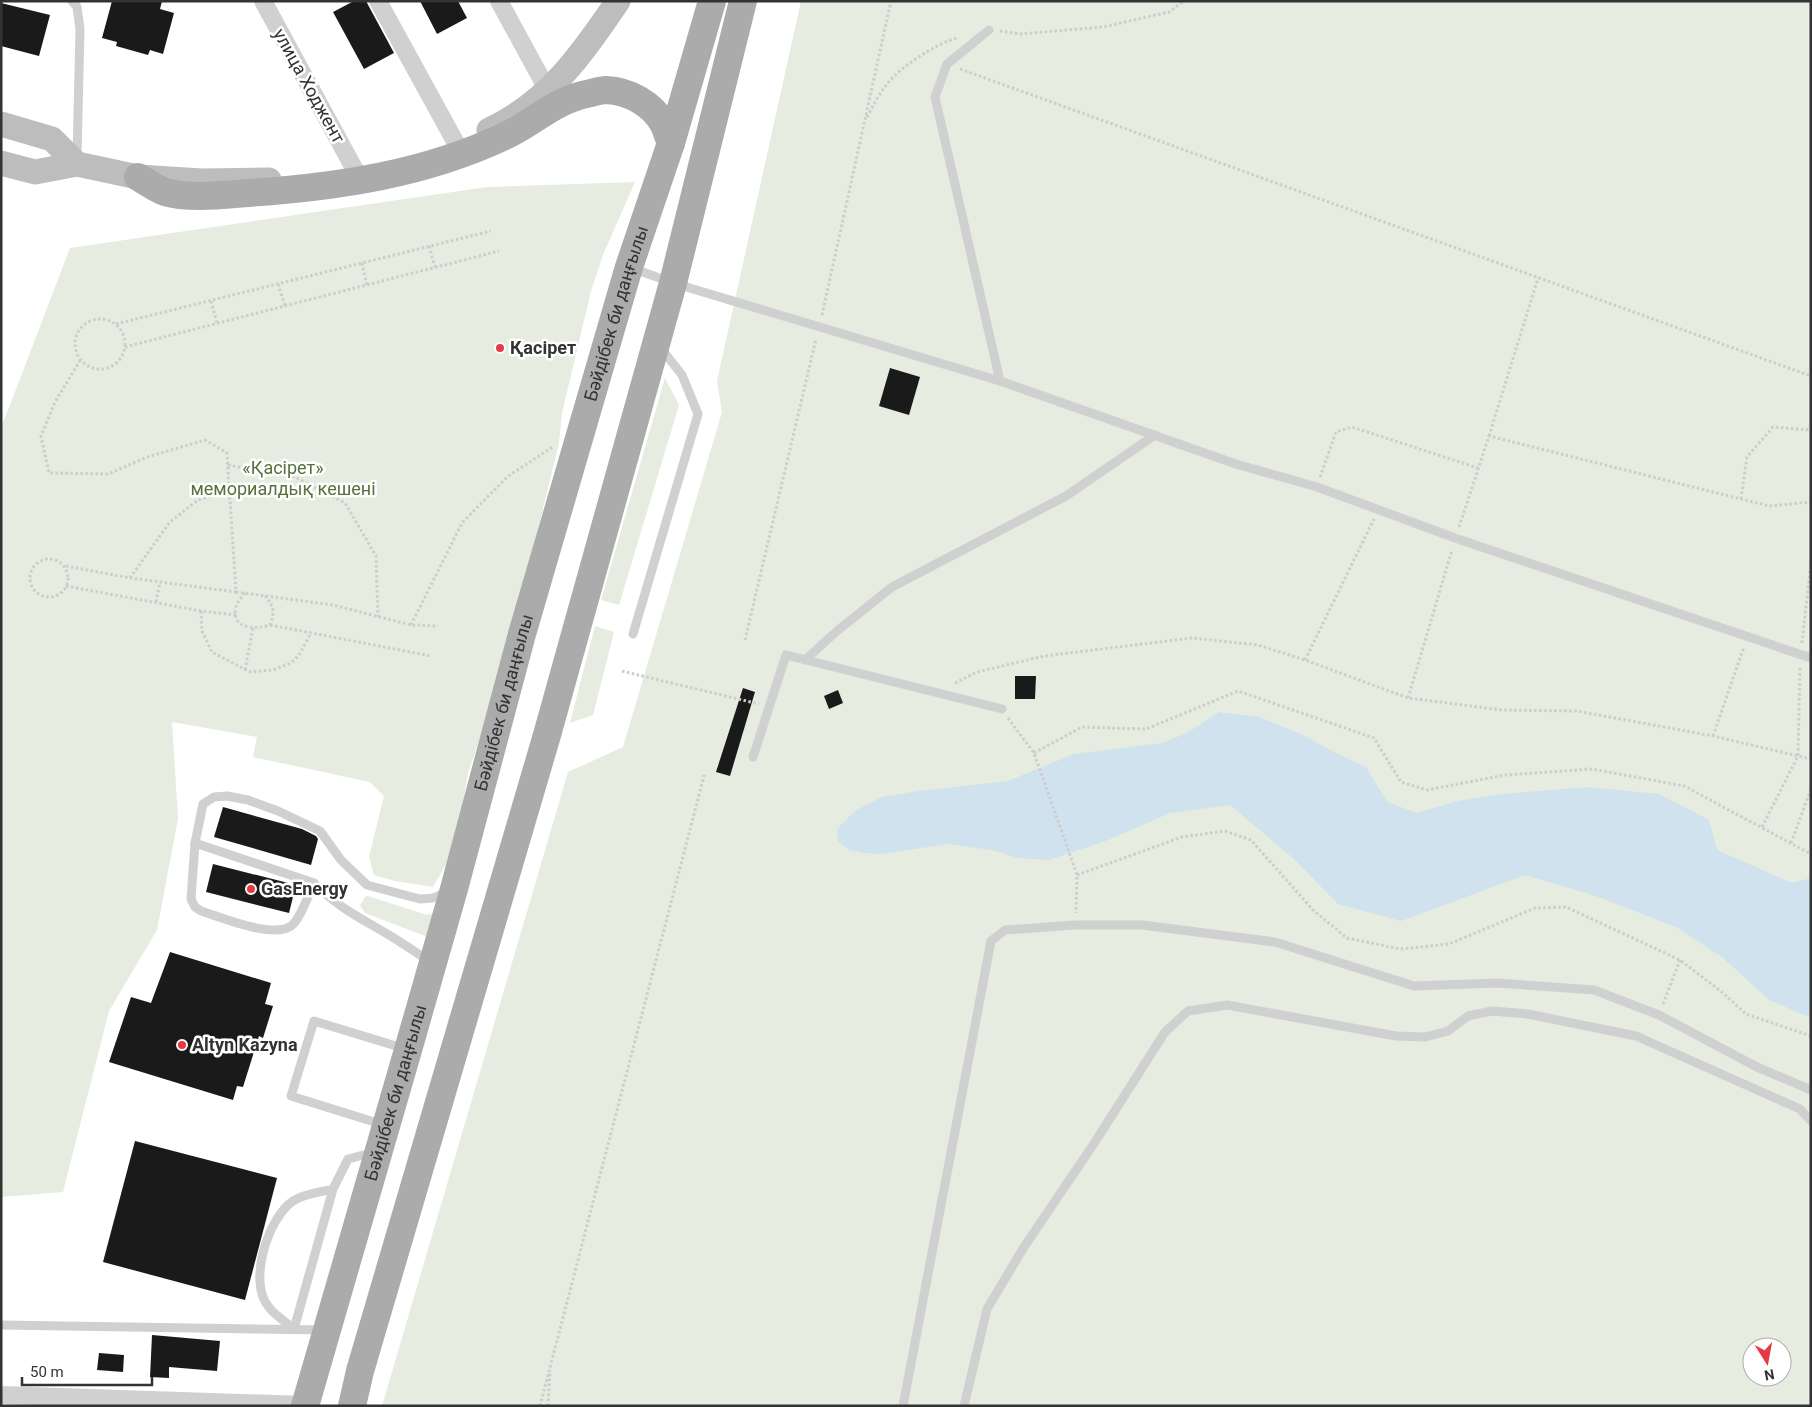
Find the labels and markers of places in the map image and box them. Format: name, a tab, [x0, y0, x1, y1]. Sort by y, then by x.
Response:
place label: Қасірет	[510, 337, 576, 358]
marker: Қасірет	[494, 342, 506, 354]
place label: GasEnergy	[261, 878, 349, 899]
marker: GasEnergy	[245, 883, 257, 895]
place label: Altyn Kazyna	[192, 1034, 298, 1055]
marker: Altyn Kazyna	[176, 1039, 188, 1051]

